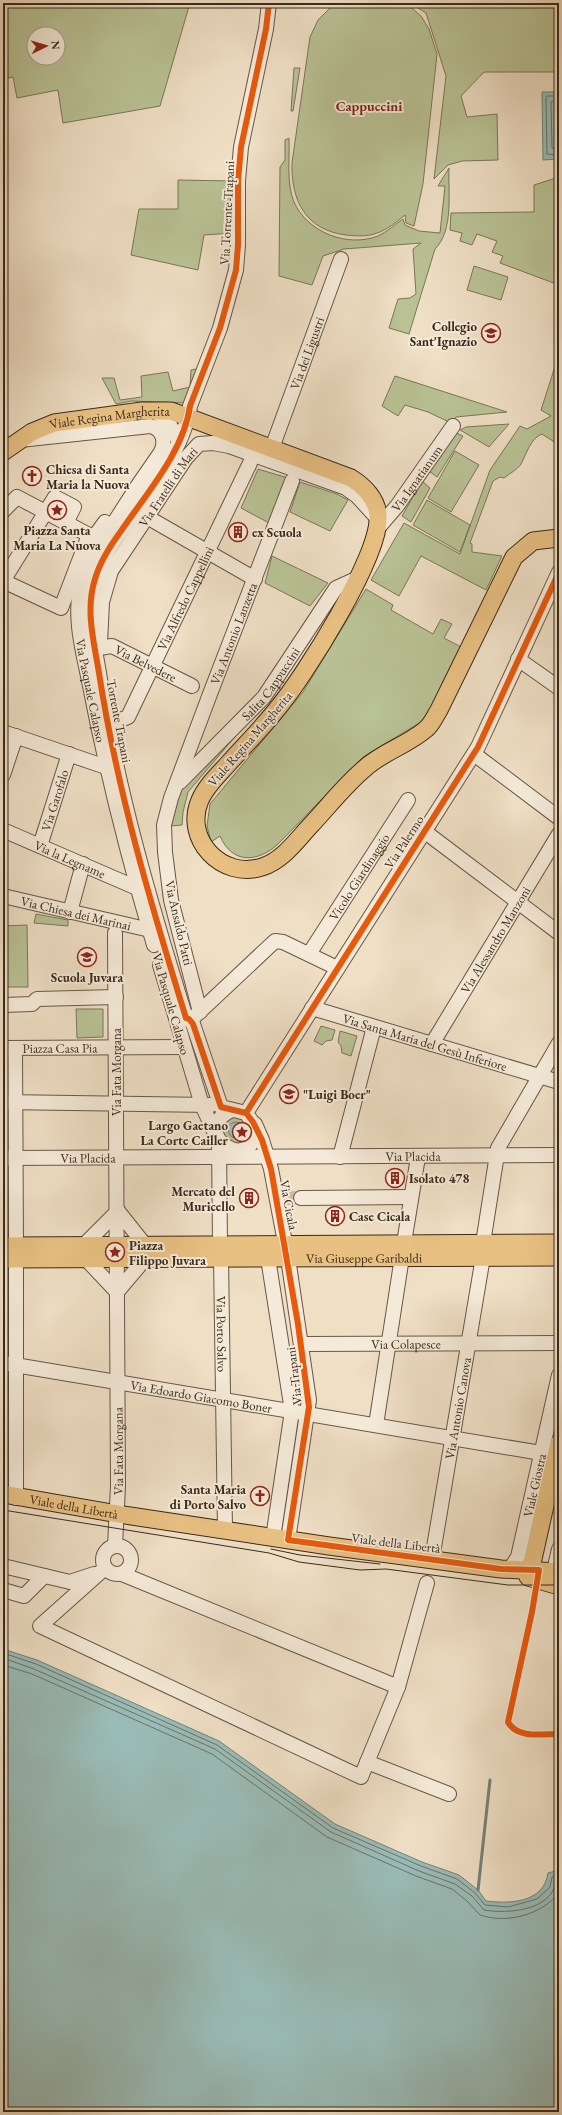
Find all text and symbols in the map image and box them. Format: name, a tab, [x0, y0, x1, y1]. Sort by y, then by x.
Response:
north arrow	[26, 26, 66, 66]
text: N	[49, 40, 63, 50]
district label: Cappuccini	[336, 97, 402, 115]
street label: Via Torrente Trapani	[216, 160, 238, 266]
street label: Via dei Ligustri	[286, 314, 328, 392]
place label: Collegio Sant'Ignazio	[410, 318, 477, 350]
school or university icon: Collegio Sant'Ignazio	[480, 322, 502, 344]
street label: Viale Regina Margherita	[47, 403, 170, 433]
street label: Via Ignatianum	[387, 441, 446, 515]
street label: Via Fratelli di Mari	[134, 443, 201, 530]
place label: Chiesa di Santa Maria la Nuova	[46, 461, 130, 493]
church icon: Chiesa di Santa Maria la Nuova	[21, 465, 43, 487]
place icon: Piazza Santa Maria La Nuova	[46, 499, 68, 521]
building icon: ex Scuola	[227, 521, 249, 543]
place label: Piazza Santa Maria La Nuova	[13, 522, 101, 554]
place label: ex Scuola	[252, 524, 302, 541]
street label: Via Alfredo Cappellini	[153, 543, 217, 653]
street label: Via Antonio Lanzetta	[206, 579, 261, 687]
street label: Via Pasquale Calapso	[72, 637, 110, 744]
street label: Via Belvedere	[112, 640, 179, 685]
street label: Salita Cappuccini	[237, 644, 303, 724]
street label: Torrente Trapani	[103, 678, 135, 764]
street label: Viale Regina Margherita	[204, 687, 297, 790]
street label: Via Garofalo	[37, 767, 72, 833]
street label: Via Palermo	[380, 812, 428, 872]
street label: Vicolo Giardinaggio	[325, 830, 393, 923]
street label: Via la Legname	[32, 836, 108, 882]
street label: Via Ansaldo Patti	[161, 879, 197, 967]
street label: Via Alessandro Manzoni	[456, 883, 534, 996]
street label: Via Chiesa dei Marinai	[19, 892, 133, 934]
school or university icon: Scuola Juvara	[76, 946, 98, 968]
street label: Via Pasquale Calapso	[148, 951, 194, 1057]
place label: Scuola Juvara	[51, 969, 123, 986]
street label: Via Santa Maria del Gesù Inferiore	[341, 1009, 509, 1074]
street label: Via Fata Morgana	[108, 1027, 125, 1116]
street label: Piazza Casa Pia	[22, 1039, 98, 1056]
school or university icon: "Luigi Boer"	[278, 1083, 300, 1105]
place label: "Luigi Boer"	[303, 1086, 371, 1103]
place label: Largo Gaetano La Corte Cailler	[141, 1117, 229, 1149]
place icon: Largo Gaetano La Corte Cailler	[231, 1121, 253, 1143]
street label: Via Placida	[385, 1147, 441, 1164]
street label: Via Placida	[60, 1149, 116, 1166]
building icon: Isolato 478	[384, 1167, 406, 1189]
place label: Isolato 478	[409, 1170, 469, 1187]
street label: Via Cicala	[276, 1179, 302, 1232]
place label: Mercato del Muricello	[171, 1183, 235, 1215]
building icon: Mercato del Muricello	[238, 1187, 260, 1209]
building icon: Case Cicala	[324, 1205, 346, 1227]
place label: Case Cicala	[349, 1208, 411, 1225]
place label: Piazza Filippo Juvara	[129, 1237, 206, 1269]
place icon: Piazza Filippo Juvara	[104, 1241, 126, 1263]
street label: Via Giuseppe Garibaldi	[306, 1249, 422, 1266]
street label: Via Porto Salvo	[213, 1296, 231, 1372]
street label: Via Colapesce	[371, 1335, 441, 1352]
street label: Via Trapani	[282, 1346, 306, 1406]
street label: Via Antonio Canova	[441, 1355, 475, 1460]
street label: Via Edoardo Giacomo Boner	[129, 1376, 274, 1416]
street label: Via Fata Morgana	[109, 1406, 127, 1495]
street label: Viale Giostra	[519, 1451, 550, 1519]
place label: Santa Maria di Porto Salvo	[170, 1481, 246, 1513]
church icon: Santa Maria di Porto Salvo	[249, 1485, 271, 1507]
street label: Viale della Libertà	[28, 1490, 120, 1523]
street label: Viale della Libertà	[351, 1529, 442, 1557]

